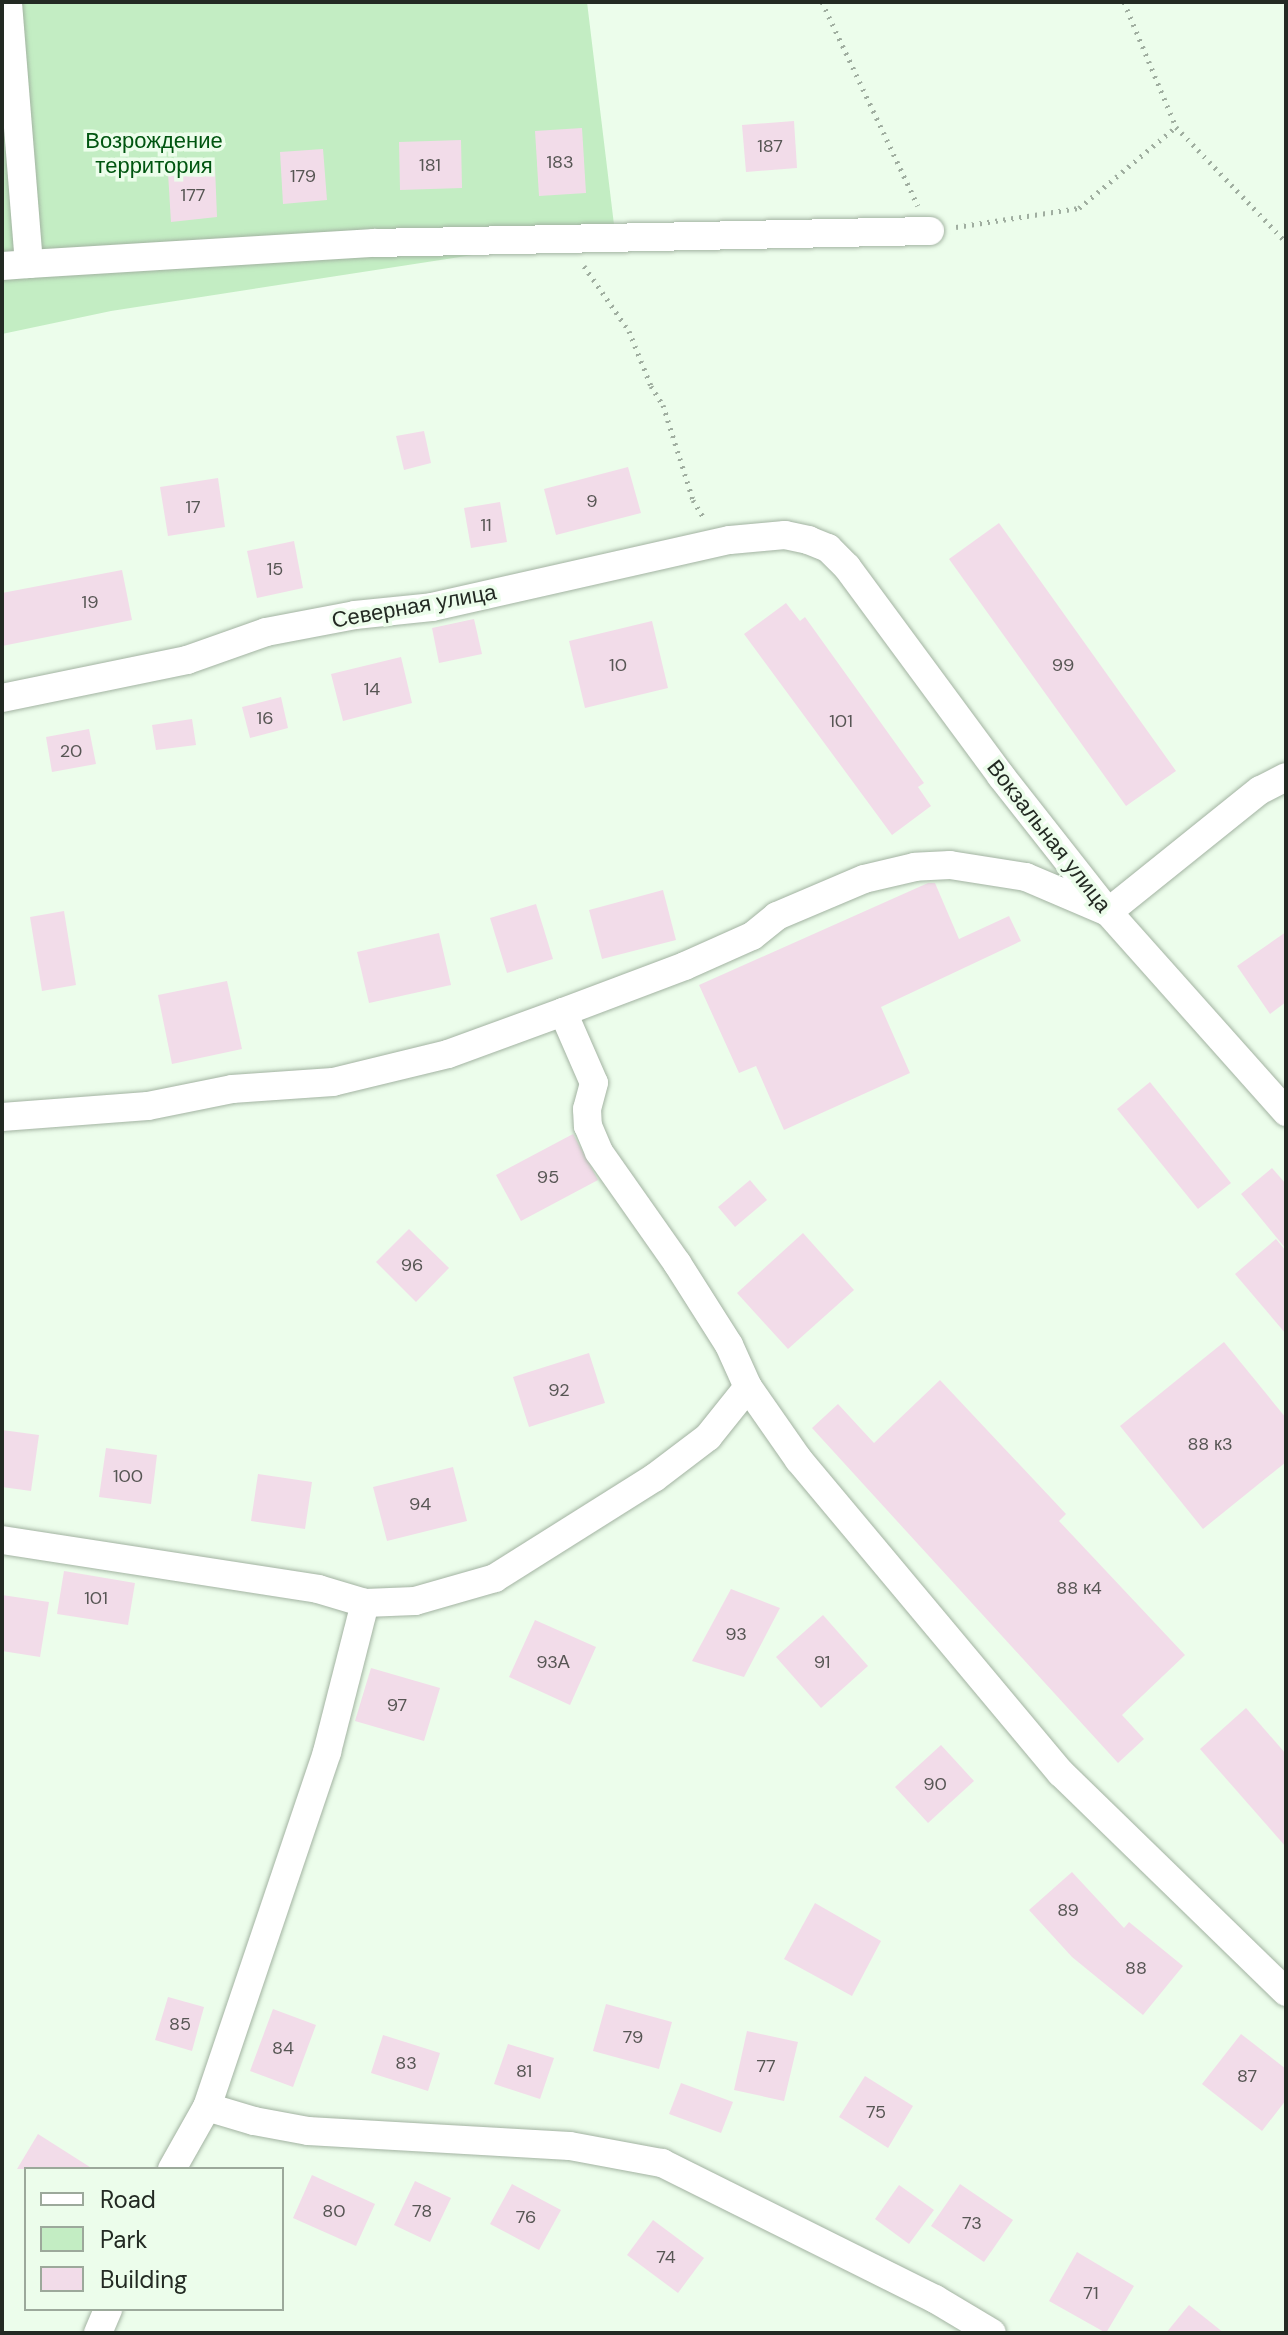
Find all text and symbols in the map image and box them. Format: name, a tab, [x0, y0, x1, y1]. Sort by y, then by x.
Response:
park label: Возрождение территория	[85, 127, 223, 178]
house number: 187	[757, 135, 783, 157]
house number: 183	[546, 151, 574, 173]
house number: 181	[419, 154, 441, 176]
house number: 179	[290, 165, 316, 187]
house number: 177	[181, 184, 205, 206]
house number: 9	[586, 490, 598, 512]
house number: 17	[185, 496, 201, 518]
house number: 11	[480, 514, 492, 536]
house number: 15	[267, 558, 283, 580]
street label: Северная улица	[330, 579, 498, 633]
house number: 19	[82, 591, 98, 613]
house number: 10	[609, 654, 627, 676]
house number: 99	[1052, 654, 1074, 676]
house number: 14	[364, 678, 380, 700]
house number: 16	[257, 707, 273, 729]
house number: 101	[829, 710, 853, 732]
house number: 20	[60, 740, 82, 762]
street label: Вокзальная улица	[981, 755, 1117, 917]
house number: 95	[537, 1166, 559, 1188]
house number: 96	[401, 1254, 423, 1276]
house number: 92	[548, 1379, 570, 1401]
house number: 88 к3	[1187, 1433, 1233, 1455]
house number: 100	[113, 1465, 143, 1487]
house number: 94	[409, 1493, 431, 1515]
house number: 88 к4	[1056, 1577, 1102, 1599]
house number: 101	[84, 1587, 108, 1609]
house number: 93	[725, 1623, 747, 1645]
house number: 93А	[536, 1651, 570, 1673]
house number: 91	[814, 1651, 830, 1673]
house number: 97	[387, 1694, 407, 1716]
house number: 90	[923, 1773, 947, 1795]
house number: 89	[1057, 1899, 1079, 1921]
house number: 88	[1125, 1957, 1147, 1979]
house number: 85	[169, 2013, 191, 2035]
house number: 79	[623, 2026, 643, 2048]
house number: 84	[272, 2037, 294, 2059]
house number: 83	[395, 2052, 417, 2074]
house number: 77	[756, 2055, 776, 2077]
house number: 81	[516, 2060, 532, 2082]
house number: 87	[1237, 2065, 1257, 2087]
house number: 75	[866, 2101, 886, 2123]
legend	[24, 2167, 284, 2311]
text: Road	[100, 2184, 156, 2215]
house number: 80	[322, 2200, 346, 2222]
house number: 78	[412, 2200, 432, 2222]
house number: 76	[516, 2206, 536, 2228]
house number: 73	[962, 2212, 982, 2234]
text: Park	[100, 2224, 147, 2255]
house number: 74	[656, 2246, 676, 2268]
text: Building	[100, 2264, 187, 2295]
house number: 71	[1083, 2282, 1099, 2304]

